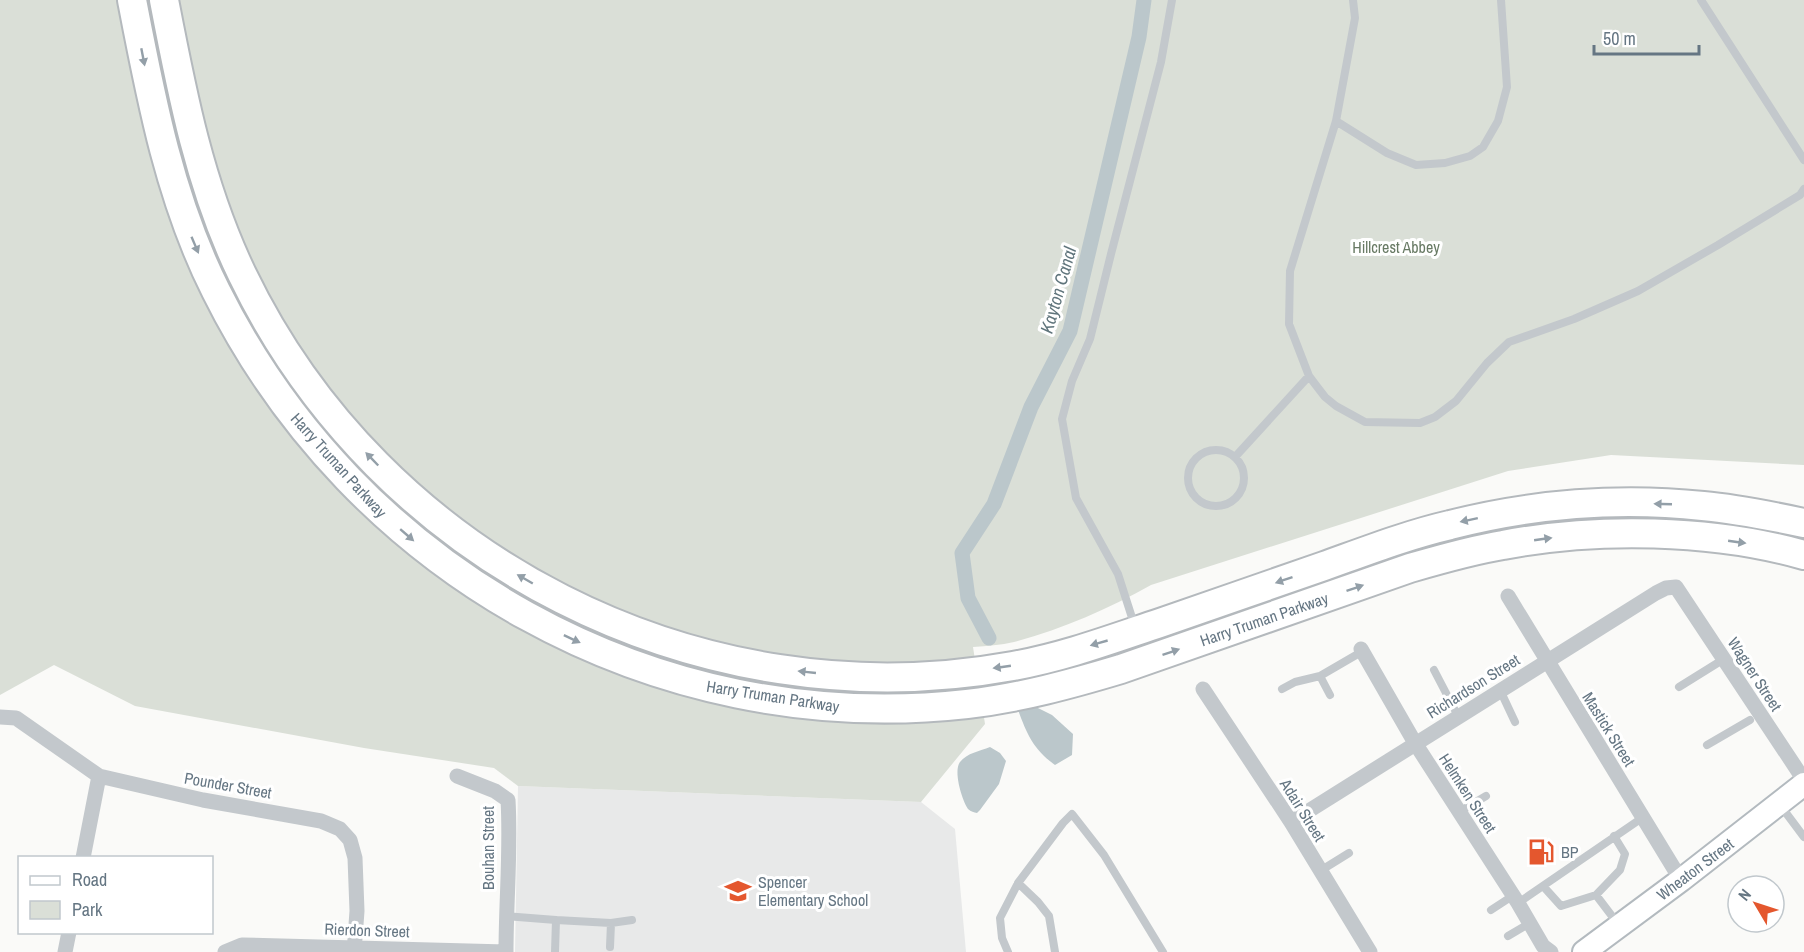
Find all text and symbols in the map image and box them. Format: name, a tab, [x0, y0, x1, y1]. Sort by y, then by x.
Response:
scale bar	[1594, 18, 1699, 56]
text: 50 m	[1603, 26, 1636, 51]
one-way arrow	[139, 48, 148, 67]
one-way arrow	[191, 236, 200, 254]
park label: Hillcrest Abbey	[1352, 236, 1440, 258]
water label: Kayton Canal	[1034, 243, 1082, 336]
street label: Harry Truman Parkway	[286, 408, 392, 523]
one-way arrow	[365, 451, 379, 466]
one-way arrow	[1654, 499, 1673, 508]
one-way arrow	[1460, 516, 1479, 526]
one-way arrow	[399, 528, 414, 541]
one-way arrow	[1534, 534, 1553, 543]
one-way arrow	[1728, 537, 1747, 546]
one-way arrow	[516, 574, 533, 584]
one-way arrow	[1275, 575, 1293, 585]
one-way arrow	[1346, 582, 1364, 592]
street label: Harry Truman Parkway	[1197, 587, 1331, 651]
street label: Wagner Street	[1723, 633, 1787, 716]
one-way arrow	[563, 635, 580, 644]
one-way arrow	[1090, 639, 1108, 648]
one-way arrow	[1162, 646, 1180, 656]
street label: Richardson Street	[1422, 648, 1524, 723]
one-way arrow	[992, 663, 1011, 672]
one-way arrow	[798, 667, 817, 677]
street label: Harry Truman Parkway	[705, 675, 841, 717]
street label: Mastick Street	[1577, 688, 1641, 771]
street label: Helmken Street	[1434, 749, 1502, 837]
street label: Pounder Street	[183, 767, 274, 804]
street label: Adair Street	[1275, 774, 1331, 846]
street label: Bouhan Street	[477, 806, 499, 890]
street label: Wheaton Street	[1652, 833, 1738, 905]
fuel station icon: BP	[1526, 837, 1556, 867]
place label: BP	[1561, 841, 1579, 863]
legend	[18, 856, 213, 934]
text: Road	[72, 867, 107, 892]
place label: Spencer Elementary School	[758, 871, 868, 911]
north arrow	[1726, 874, 1786, 934]
school or university icon: Spencer Elementary School	[723, 876, 753, 906]
text: N	[1733, 884, 1756, 905]
text: Park	[72, 897, 103, 922]
street label: Rierdon Street	[324, 918, 410, 942]

